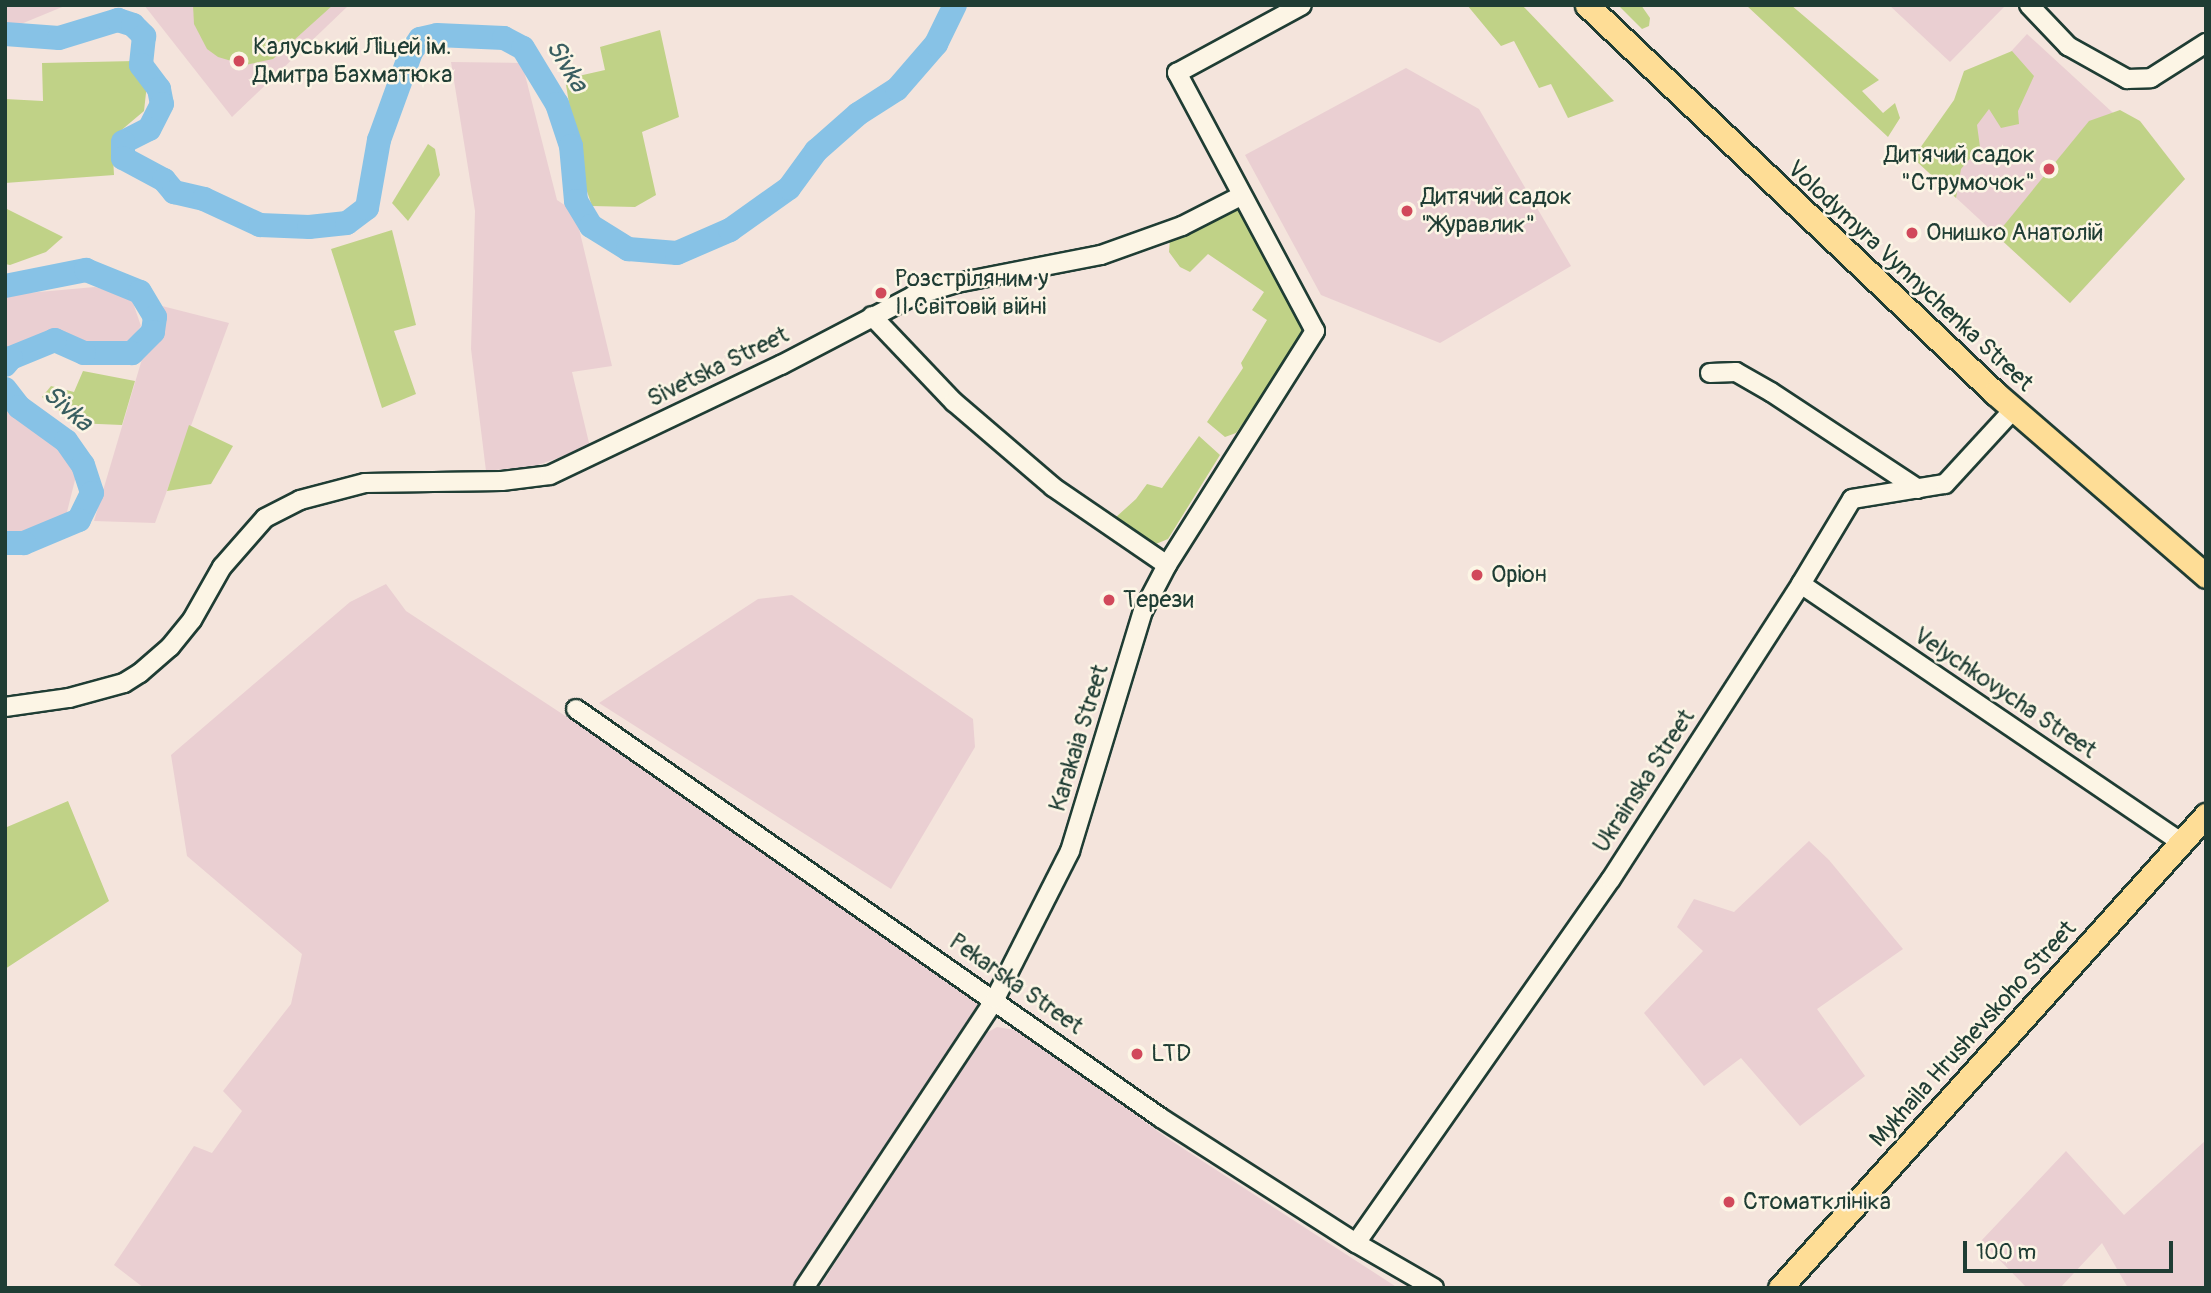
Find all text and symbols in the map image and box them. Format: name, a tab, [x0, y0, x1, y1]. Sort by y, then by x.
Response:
place label: Калуський Ліцей ім. Дмитра Бахматюка	[253, 33, 452, 89]
water label: Sivka	[538, 34, 594, 98]
marker: Калуський Ліцей ім. Дмитра Бахматюка	[231, 53, 247, 69]
place label: Дитячий садок "Струмочок"	[1884, 141, 2035, 197]
street label: Volodymyra Vynnychenka Street	[1781, 154, 2039, 398]
marker: Дитячий садок "Струмочок"	[2041, 161, 2057, 177]
place label: Дитячий садок "Журавлик"	[1421, 183, 1572, 239]
marker: Дитячий садок "Журавлик"	[1399, 203, 1415, 219]
place label: Онишко Анатолій	[1926, 219, 2103, 247]
marker: Онишко Анатолій	[1904, 225, 1920, 241]
place label: Розстріляним у II Світовій війні	[895, 265, 1049, 321]
marker: Розстріляним у II Світовій війні	[873, 285, 889, 301]
street label: Sivetska Street	[643, 320, 793, 414]
water label: Sivka	[36, 379, 98, 439]
place label: Оріон	[1491, 561, 1547, 589]
marker: Оріон	[1469, 567, 1485, 583]
place label: Терези	[1123, 586, 1194, 614]
marker: Терези	[1101, 592, 1117, 608]
street label: Velychkovycha Street	[1908, 621, 2102, 765]
street label: Karakaia Street	[1043, 661, 1115, 815]
street label: Ukrainska Street	[1587, 704, 1701, 858]
street label: Mykhaila Hrushevskoho Street	[1864, 915, 2082, 1153]
street label: Pekarska Street	[943, 927, 1089, 1041]
place label: LTD	[1151, 1040, 1191, 1068]
marker: LTD	[1129, 1046, 1145, 1062]
place label: Стоматклініка	[1743, 1188, 1891, 1216]
marker: Стоматклініка	[1721, 1194, 1737, 1210]
scale bar	[1966, 1226, 2176, 1270]
text: 100 m	[1976, 1239, 2036, 1266]

